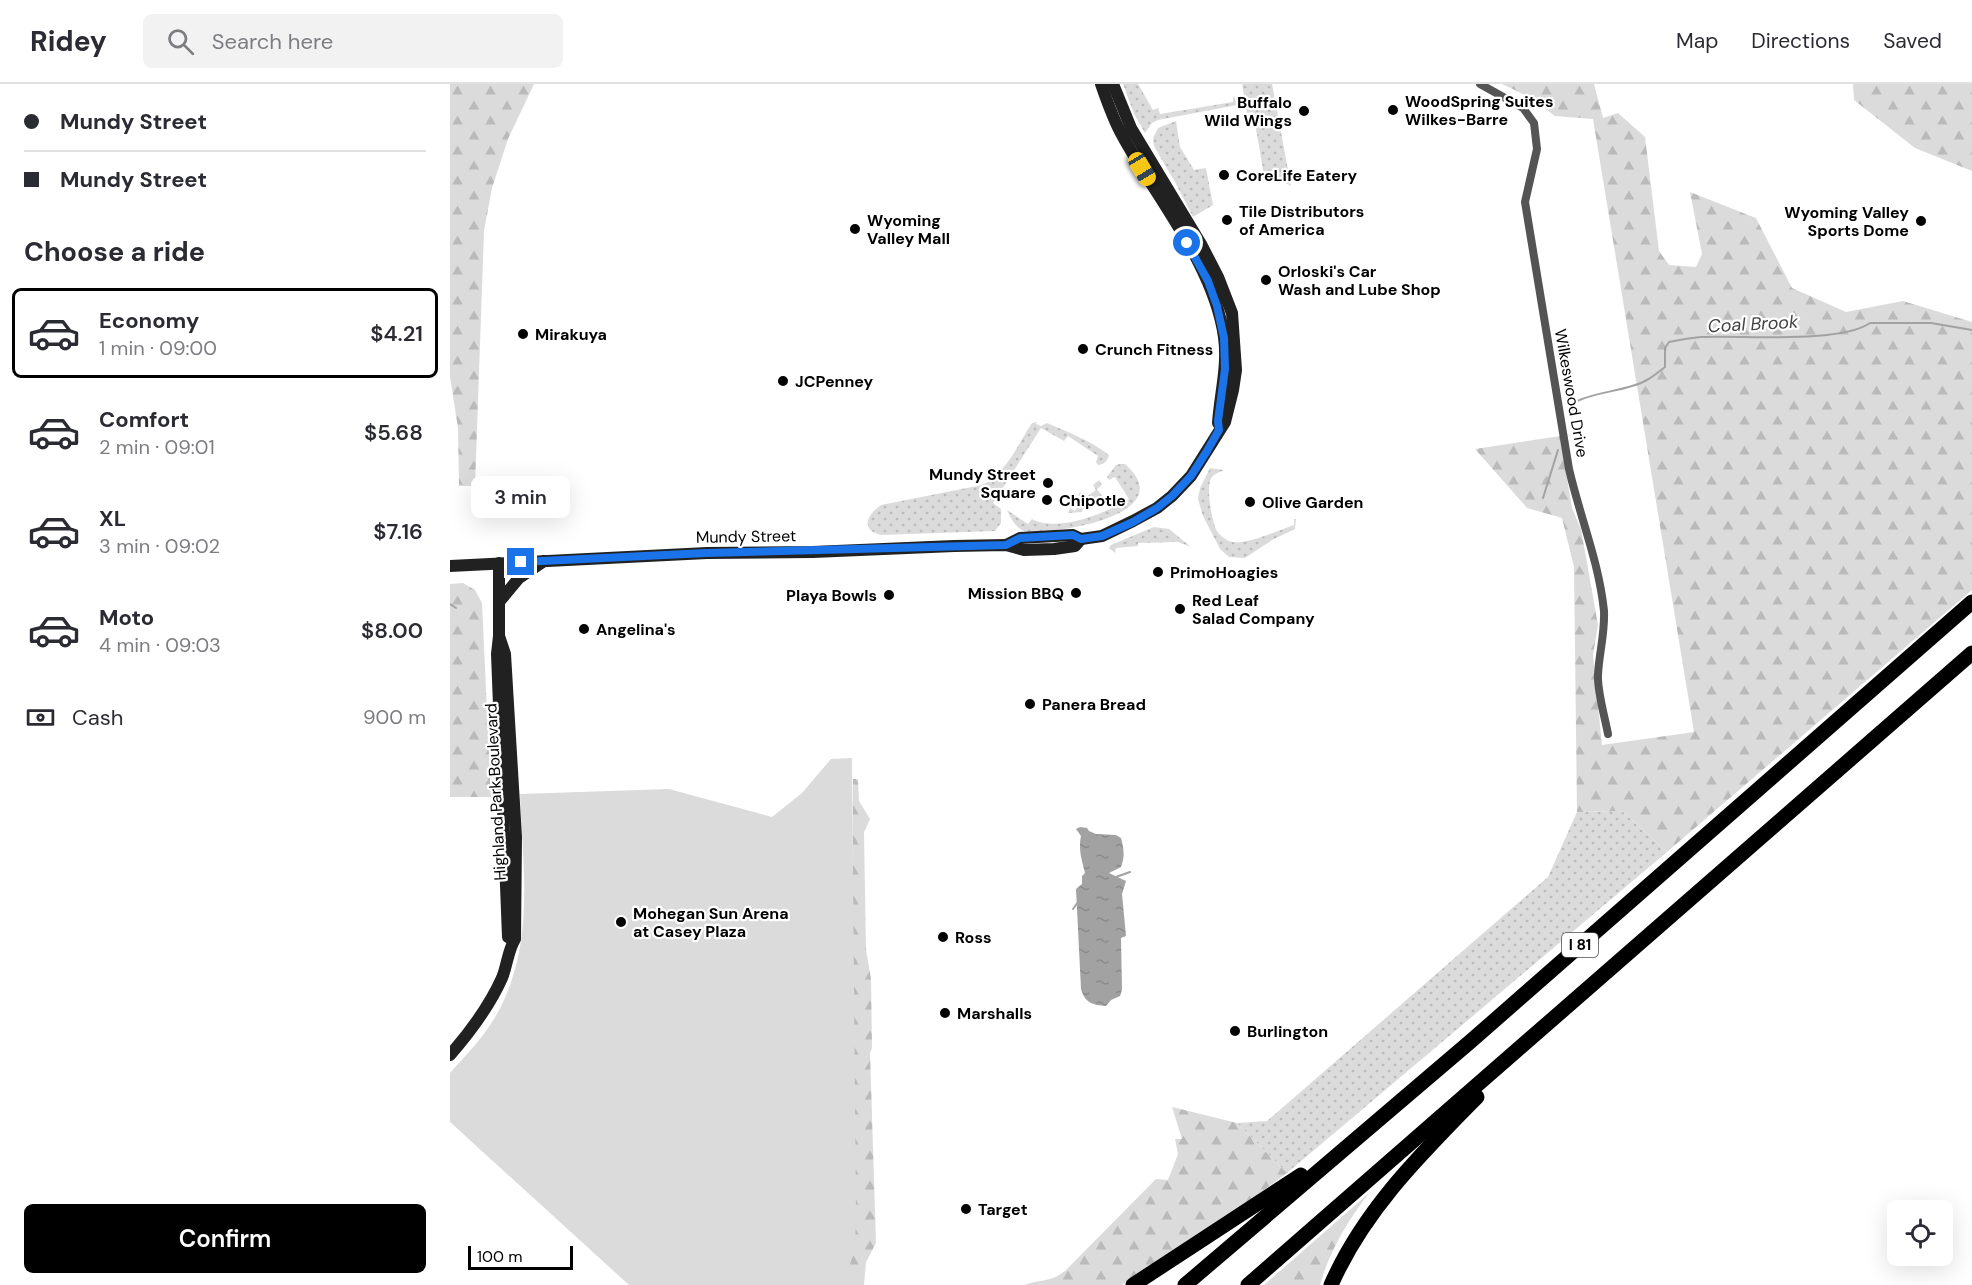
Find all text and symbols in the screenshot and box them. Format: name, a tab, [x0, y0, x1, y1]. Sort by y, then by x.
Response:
search box	[143, 14, 563, 68]
text: Ridey	[30, 23, 107, 60]
icon: search	[164, 25, 197, 58]
text: Search here	[212, 27, 333, 56]
text: Map	[1676, 27, 1718, 55]
text: Directions	[1751, 27, 1850, 55]
text: Saved	[1883, 27, 1942, 55]
place label: WoodSpring Suites Wilkes-Barre	[1405, 91, 1553, 130]
place label: Buffalo Wild Wings	[1204, 92, 1292, 131]
marker: WoodSpring Suites Wilkes-Barre	[1386, 103, 1400, 117]
marker: Buffalo Wild Wings	[1297, 104, 1311, 118]
text: Mundy Street	[60, 107, 207, 136]
car	[1125, 149, 1159, 189]
text: Mundy Street	[60, 165, 207, 194]
place label: CoreLife Eatery	[1236, 165, 1357, 186]
marker: CoreLife Eatery	[1217, 168, 1231, 182]
place label: Tile Distributors of America	[1239, 201, 1364, 240]
place label: Wyoming Valley Sports Dome	[1784, 202, 1909, 241]
place label: Wyoming Valley Mall	[867, 210, 950, 249]
marker: Tile Distributors of America	[1220, 213, 1234, 227]
marker: Wyoming Valley Sports Dome	[1914, 214, 1928, 228]
marker: Wyoming Valley Mall	[848, 222, 862, 236]
route start	[1173, 229, 1200, 256]
text: Choose a ride	[24, 234, 205, 269]
place label: Orloski's Car Wash and Lube Shop	[1278, 261, 1441, 300]
marker: Orloski's Car Wash and Lube Shop	[1259, 273, 1273, 287]
icon: car	[27, 306, 81, 360]
text: Economy	[99, 306, 199, 335]
water label: Coal Brook	[1707, 310, 1800, 338]
text: $4.21	[370, 319, 423, 348]
place label: Mirakuya	[535, 324, 607, 345]
marker: Mirakuya	[516, 327, 530, 341]
street label: Wilkeswood Drive	[1550, 327, 1593, 459]
text: 1 min · 09:00	[99, 335, 217, 361]
place label: Crunch Fitness	[1095, 339, 1213, 360]
marker: Crunch Fitness	[1076, 342, 1090, 356]
place label: JCPenney	[795, 371, 874, 392]
marker: JCPenney	[776, 374, 790, 388]
icon: car	[27, 405, 81, 459]
text: Comfort	[99, 405, 189, 434]
text: $5.68	[364, 418, 423, 447]
text: 2 min · 09:01	[99, 434, 215, 460]
place label: Mundy Street Square	[929, 464, 1036, 503]
callout: 3 min	[472, 475, 571, 517]
marker: Mundy Street Square	[1041, 476, 1055, 490]
text: 3 min	[494, 484, 547, 510]
place label: Chipotle	[1059, 490, 1126, 511]
place label: Olive Garden	[1262, 492, 1364, 513]
marker: Chipotle	[1040, 493, 1054, 507]
marker: Olive Garden	[1243, 495, 1257, 509]
icon: car	[27, 504, 81, 558]
text: XL	[99, 504, 126, 533]
text: $7.16	[373, 517, 423, 546]
street label: Mundy Street	[696, 525, 796, 548]
text: 3 min · 09:02	[99, 533, 220, 559]
route end	[507, 548, 534, 575]
place label: PrimoHoagies	[1170, 562, 1278, 583]
marker: PrimoHoagies	[1151, 565, 1165, 579]
place label: Mission BBQ	[968, 583, 1064, 604]
place label: Playa Bowls	[786, 585, 877, 606]
marker: Mission BBQ	[1069, 586, 1083, 600]
marker: Playa Bowls	[882, 588, 896, 602]
place label: Red Leaf Salad Company	[1192, 590, 1315, 629]
marker: Red Leaf Salad Company	[1173, 602, 1187, 616]
icon: car	[27, 603, 81, 657]
text: Moto	[99, 603, 154, 632]
text: $8.00	[361, 616, 423, 645]
place label: Angelina's	[596, 619, 676, 640]
marker: Angelina's	[577, 622, 591, 636]
text: 4 min · 09:03	[99, 632, 221, 658]
place label: Panera Bread	[1042, 694, 1146, 715]
marker: Panera Bread	[1023, 697, 1037, 711]
icon: cash	[24, 701, 57, 734]
text: Cash	[72, 703, 123, 732]
street label: Highland Park Boulevard	[480, 703, 511, 881]
text: 900 m	[363, 704, 426, 730]
place label: Mohegan Sun Arena at Casey Plaza	[633, 903, 789, 942]
marker: Mohegan Sun Arena at Casey Plaza	[614, 915, 628, 929]
place label: Ross	[955, 927, 991, 948]
marker: Ross	[936, 930, 950, 944]
road number: I 81	[1562, 933, 1598, 957]
place label: Marshalls	[957, 1003, 1032, 1024]
marker: Marshalls	[938, 1006, 952, 1020]
place label: Burlington	[1247, 1021, 1328, 1042]
marker: Burlington	[1228, 1024, 1242, 1038]
place label: Target	[978, 1199, 1028, 1220]
map controls	[1887, 1200, 1953, 1266]
button: locate	[1887, 1200, 1953, 1266]
marker: Target	[959, 1202, 973, 1216]
button: Confirm	[24, 1204, 426, 1273]
scale bar	[468, 1243, 573, 1270]
text: 100 m	[477, 1246, 522, 1267]

